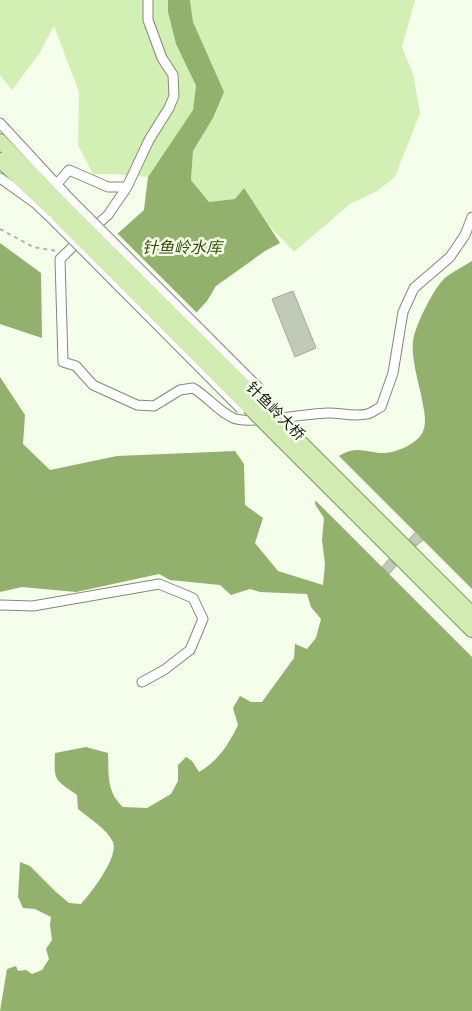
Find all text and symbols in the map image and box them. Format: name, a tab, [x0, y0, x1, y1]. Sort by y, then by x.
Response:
water label: 针鱼岭水库	[142, 236, 225, 258]
street label: 针鱼岭大桥	[242, 377, 310, 445]

